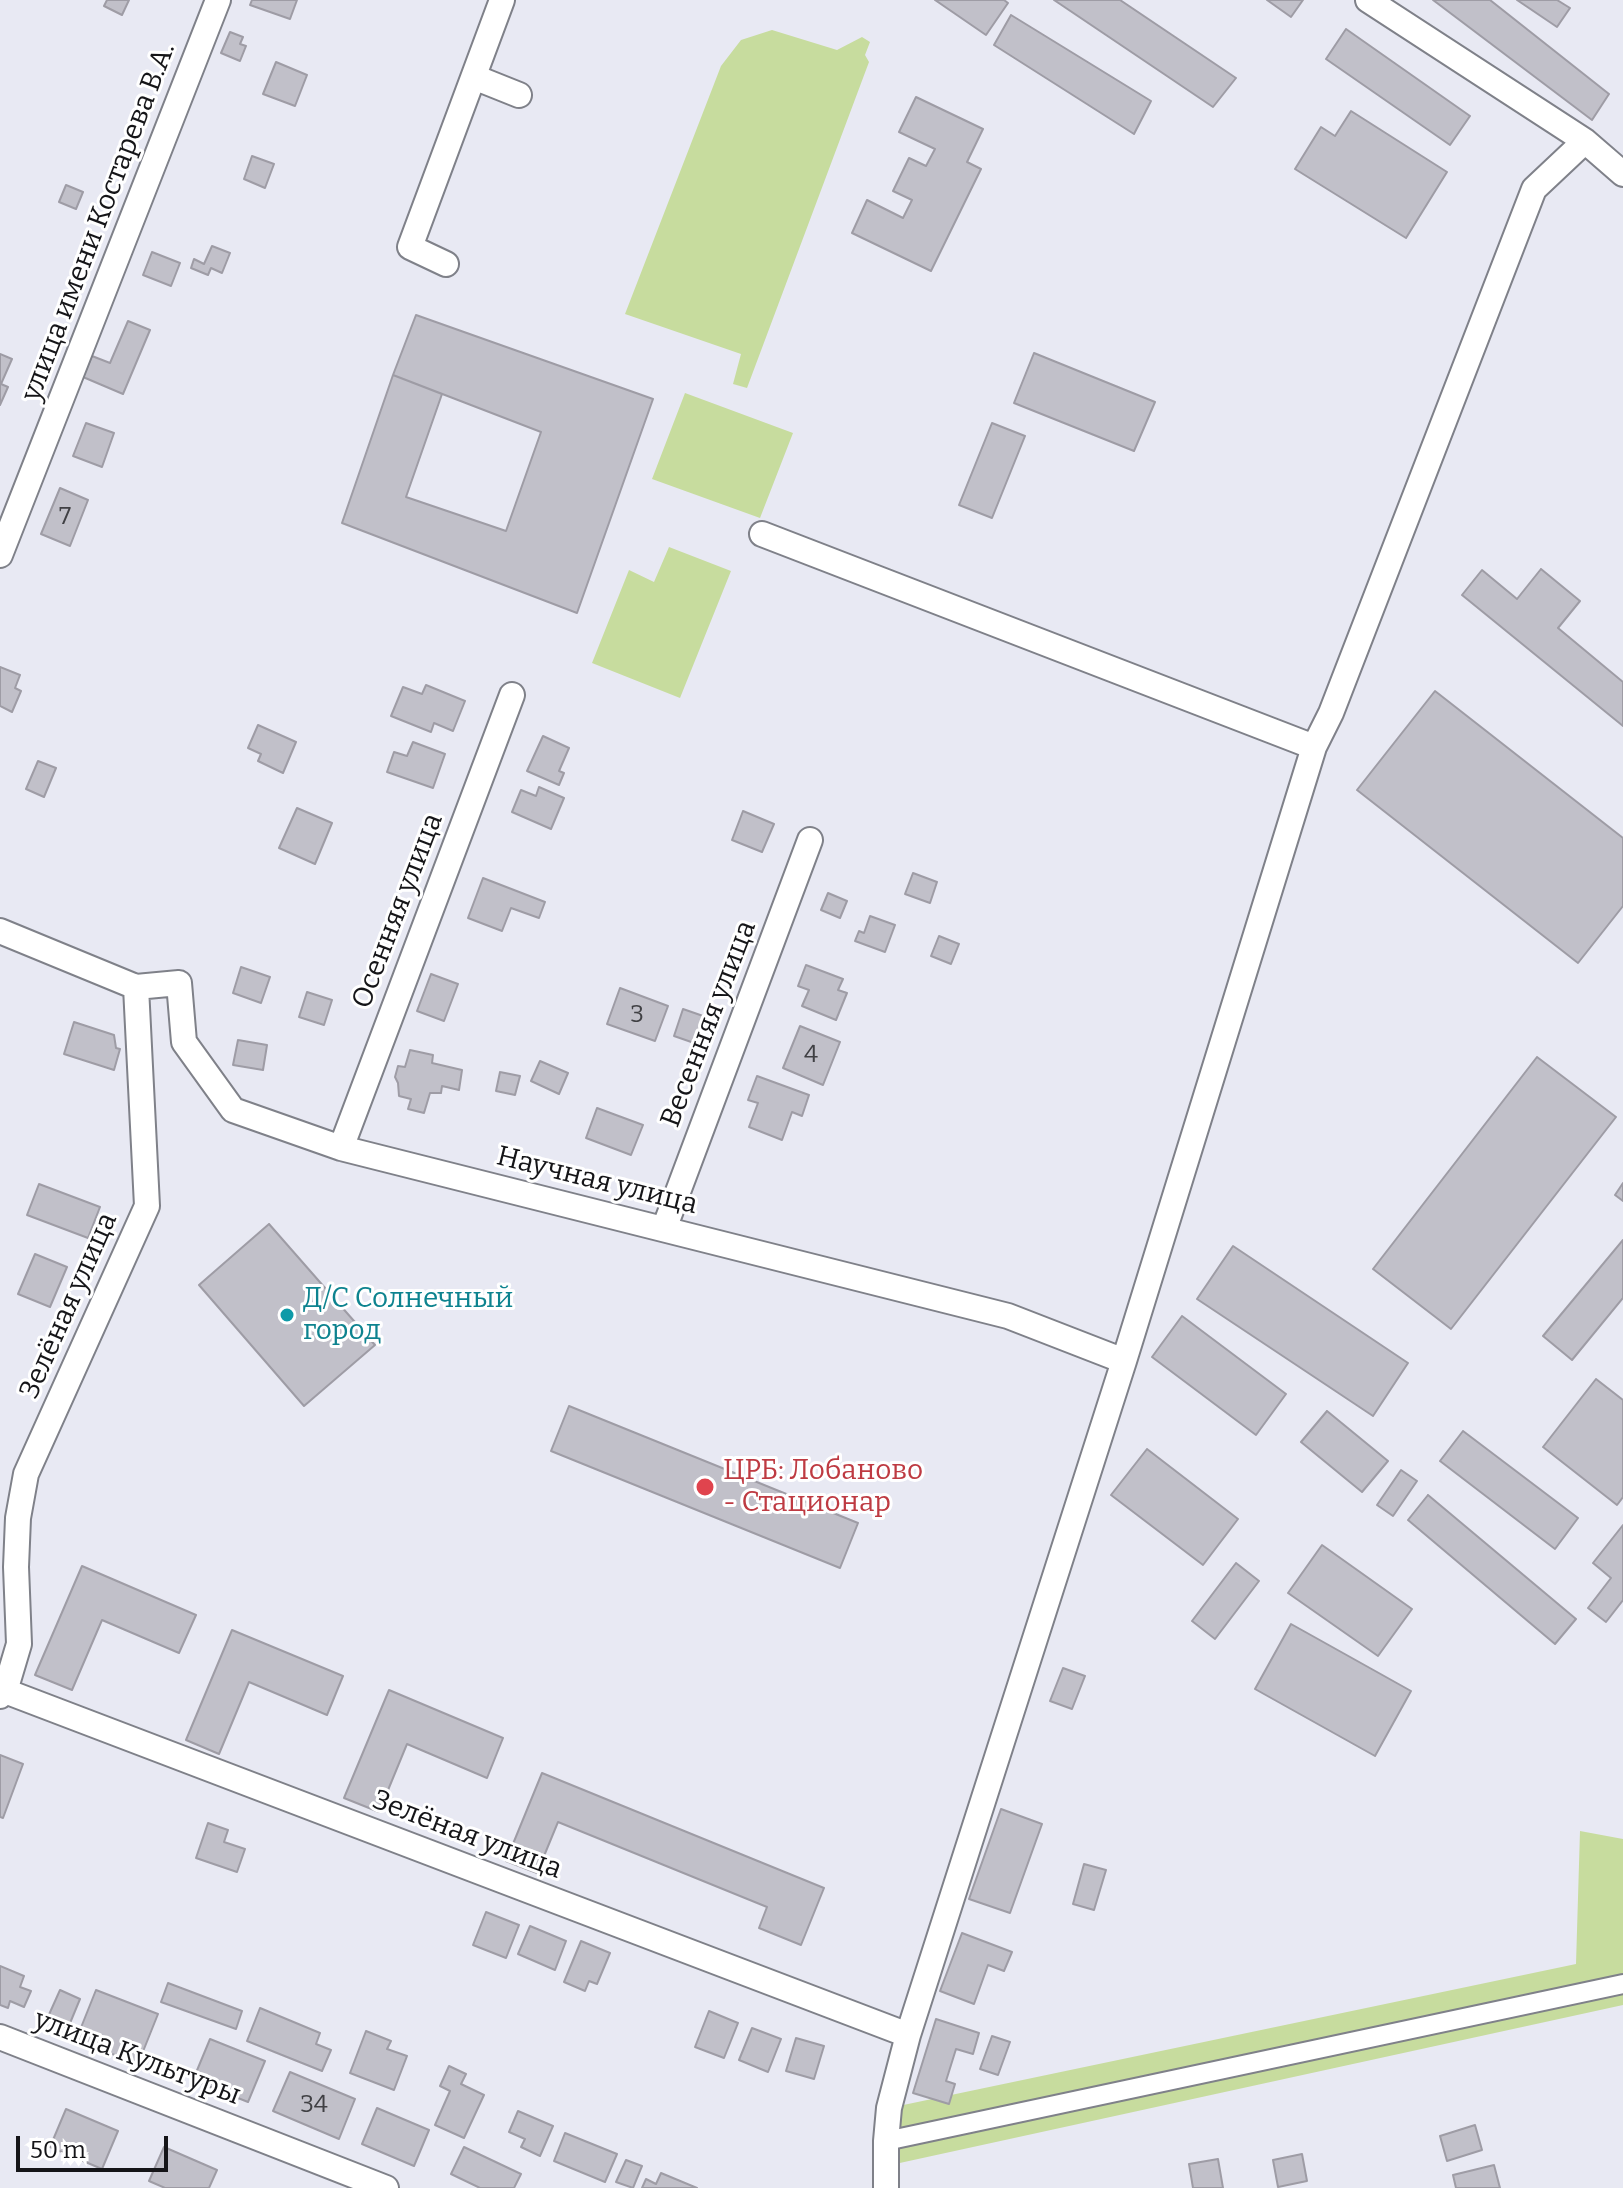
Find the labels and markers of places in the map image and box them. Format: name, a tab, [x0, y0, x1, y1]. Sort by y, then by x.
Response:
place label: Д/С Солнечный город	[303, 1282, 513, 1348]
marker: Д/С Солнечный город	[278, 1306, 296, 1324]
place label: ЦРБ: Лобаново - Стационар	[723, 1454, 923, 1520]
marker: ЦРБ: Лобаново - Стационар	[694, 1476, 716, 1498]

